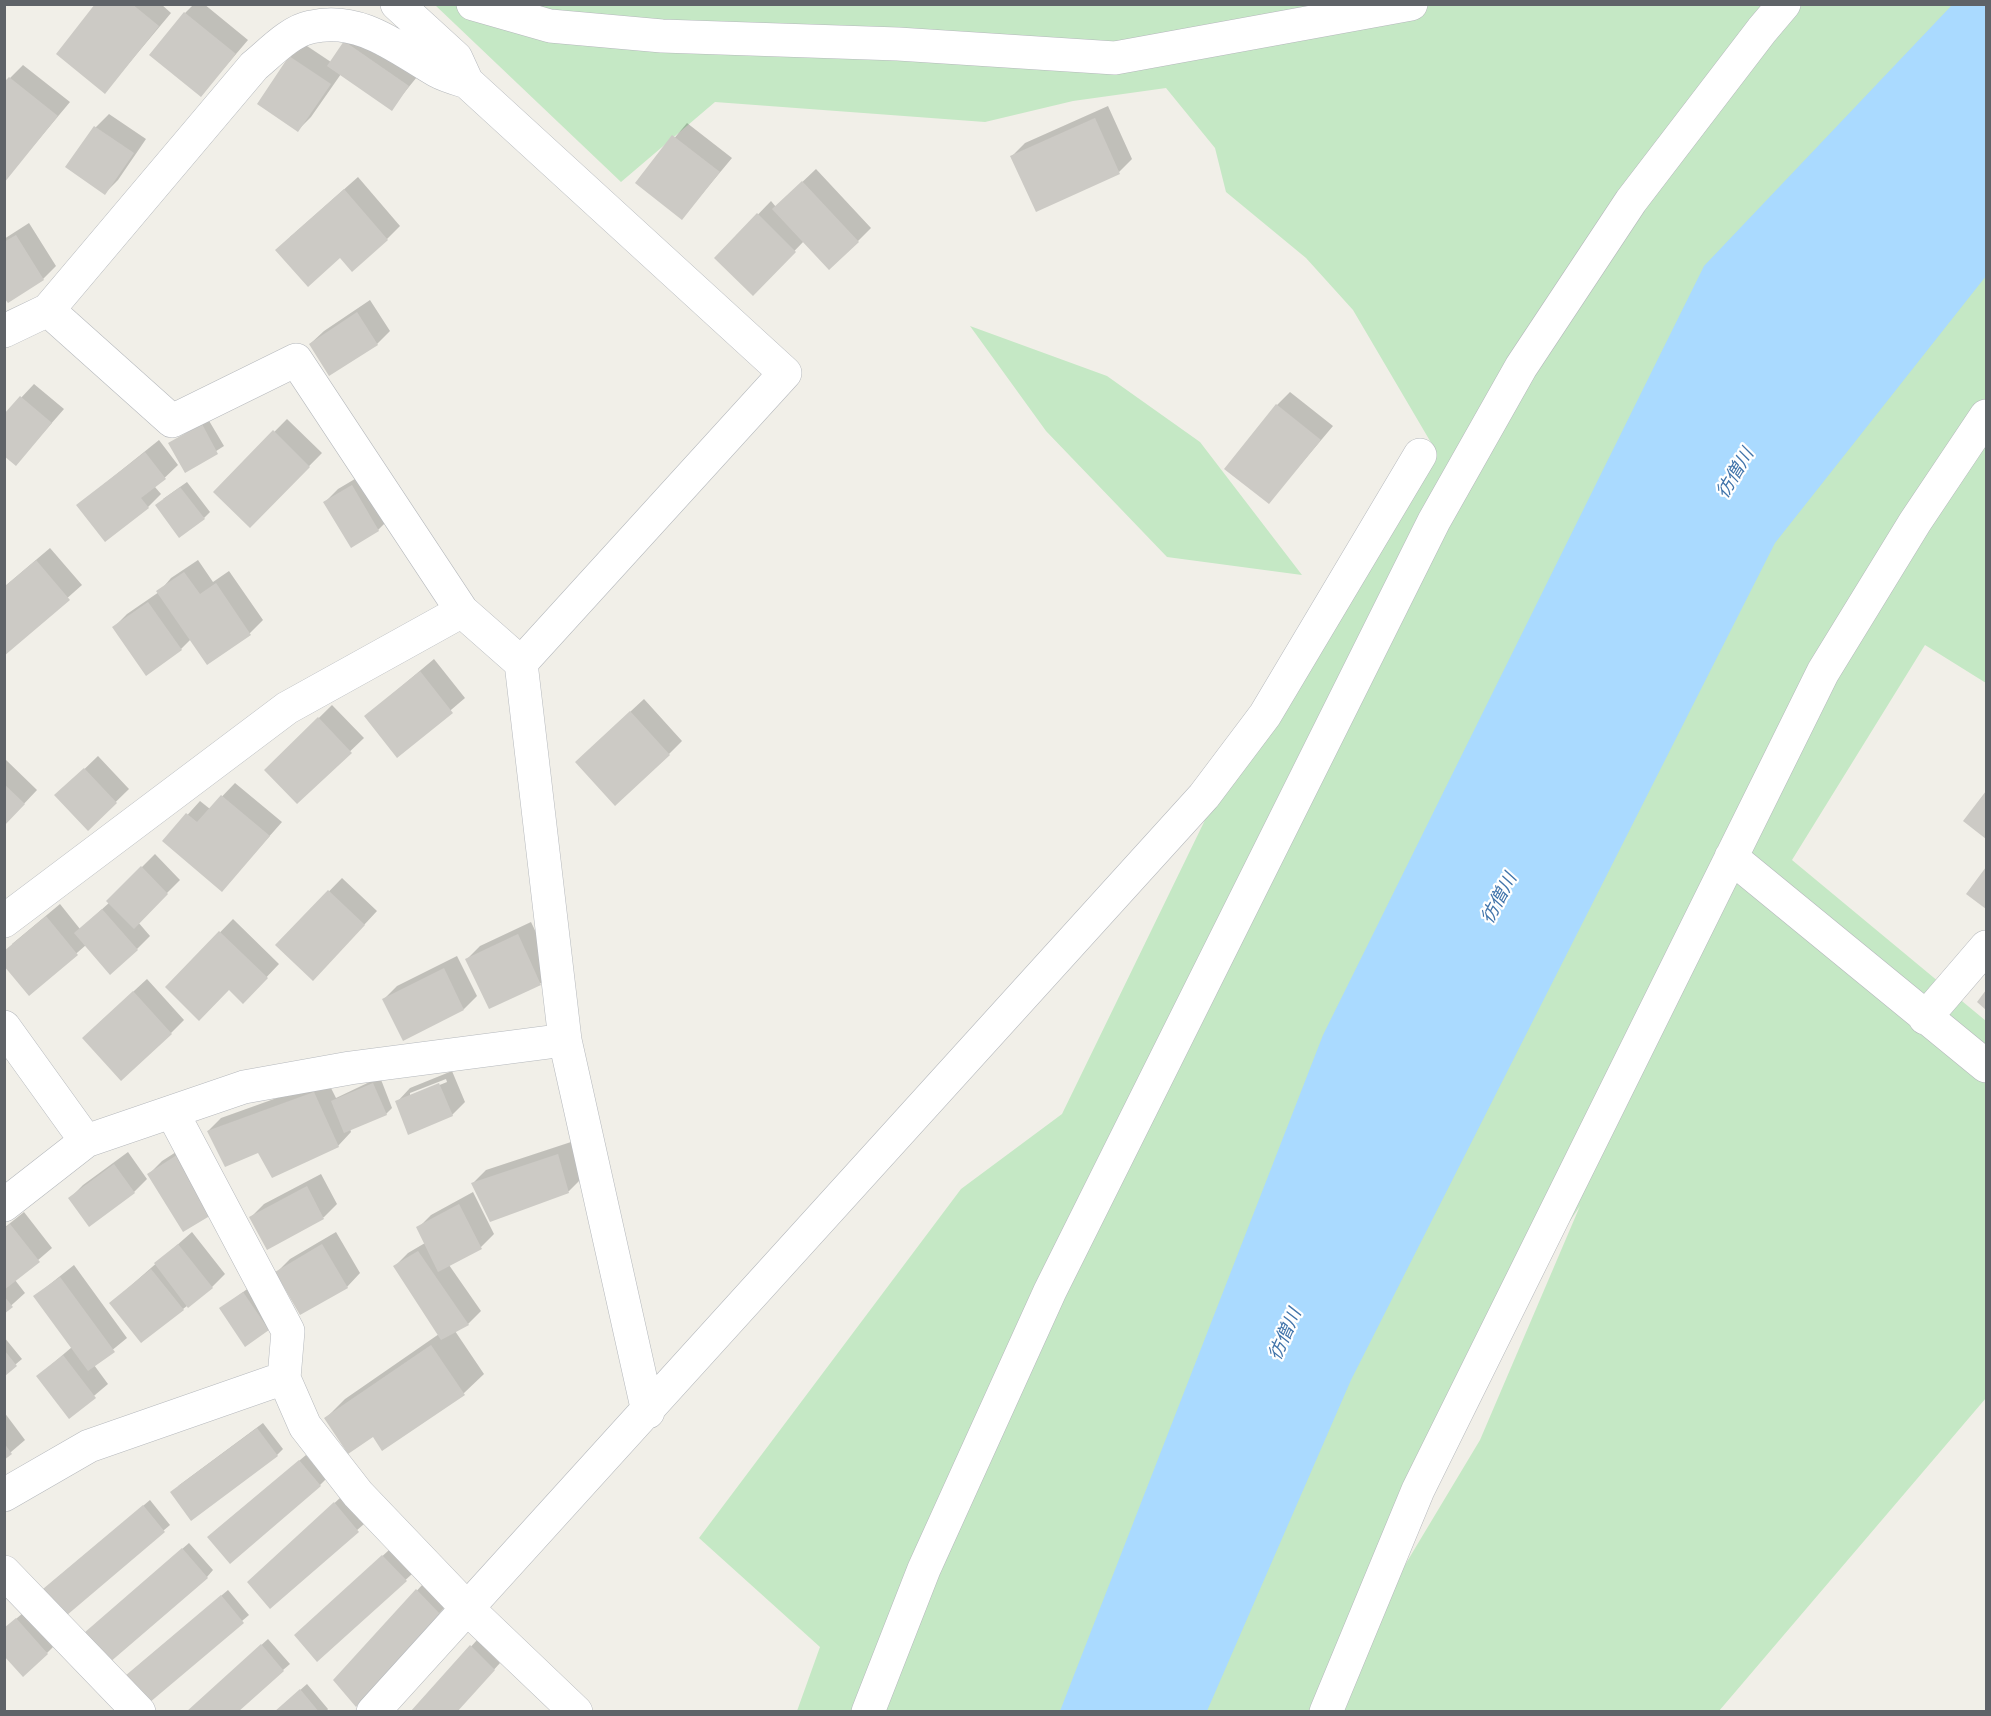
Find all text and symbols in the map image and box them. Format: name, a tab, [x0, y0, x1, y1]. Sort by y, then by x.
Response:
water label: 彷僧川	[1713, 445, 1759, 503]
water label: 彷僧川	[1478, 870, 1522, 928]
water label: 彷僧川	[1265, 1306, 1307, 1364]

